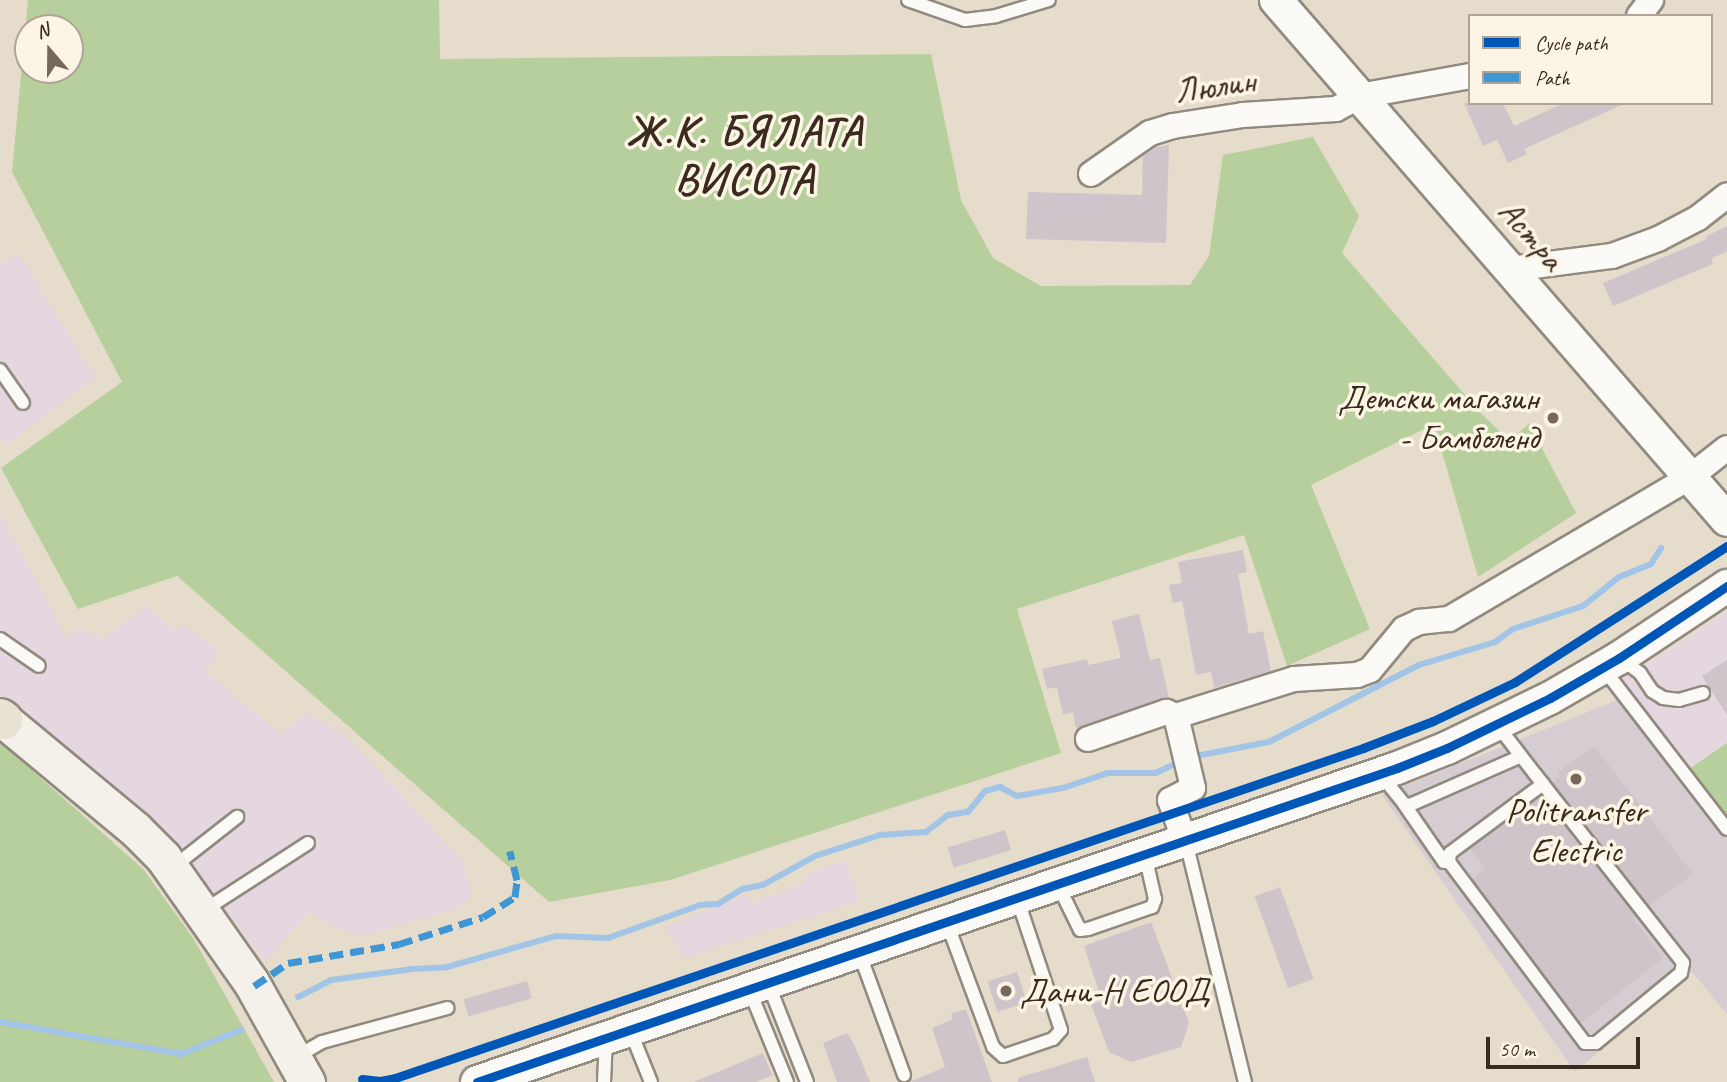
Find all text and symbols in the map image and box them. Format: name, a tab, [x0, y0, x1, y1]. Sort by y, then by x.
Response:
north arrow	[14, 14, 84, 84]
legend	[1468, 14, 1713, 105]
text: N	[33, 18, 52, 44]
text: Cycle path	[1535, 30, 1608, 56]
street label: Люлин	[1172, 60, 1258, 112]
text: Path	[1535, 65, 1570, 91]
district label: Ж.К. БЯЛАТА ВИСОТА	[623, 107, 867, 206]
street label: Астра	[1489, 191, 1573, 279]
place label: Детски магазин - Бамболенд	[1341, 377, 1539, 459]
marker: Детски магазин - Бамболенд	[1545, 410, 1561, 426]
marker: Politransfer Electric	[1568, 771, 1584, 787]
place label: Politransfer Electric	[1506, 790, 1646, 872]
place label: Дани-Н ЕООД	[1020, 970, 1209, 1012]
marker: Дани-Н ЕООД	[998, 983, 1014, 999]
scale bar	[1489, 1023, 1643, 1066]
text: 50 m	[1499, 1036, 1535, 1062]

